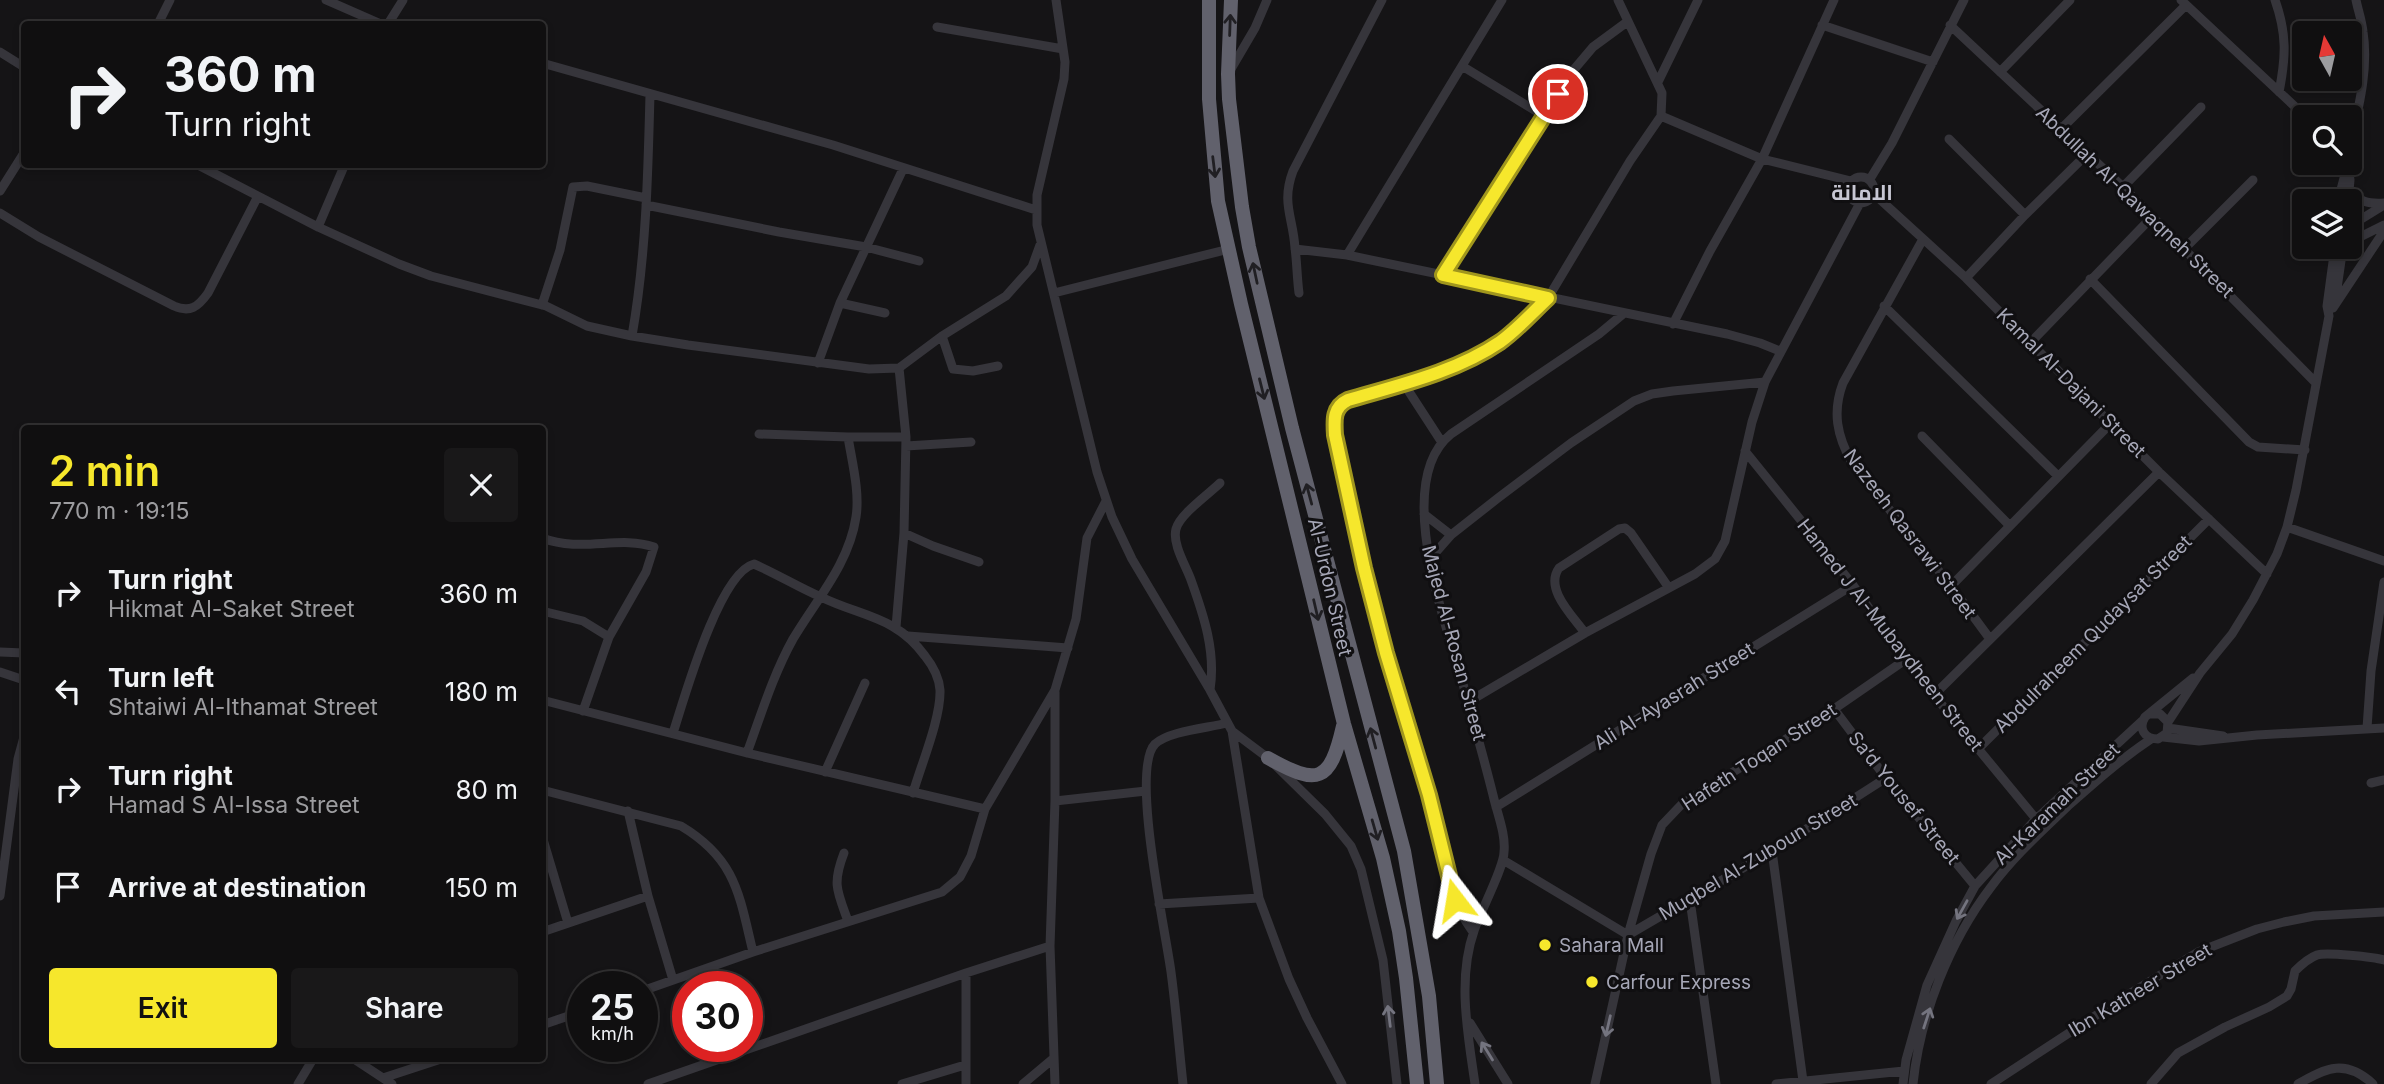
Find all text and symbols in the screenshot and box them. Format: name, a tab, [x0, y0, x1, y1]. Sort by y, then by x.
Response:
one-way arrow	[1223, 14, 1236, 37]
north arrow	[2292, 21, 2362, 91]
map controls	[2292, 21, 2362, 259]
text: 360 m	[164, 45, 317, 104]
icon: right	[49, 49, 140, 140]
pin	[1528, 64, 1588, 124]
icon: arrive	[1539, 75, 1577, 113]
street label: Abdullah Al-Qawaqneh Street	[2031, 101, 2239, 303]
text: Turn right	[164, 105, 311, 144]
button: search	[2292, 105, 2362, 175]
one-way arrow	[1208, 155, 1221, 178]
district label: الامانة	[1831, 180, 1893, 205]
button: layers	[2292, 189, 2362, 259]
one-way arrow	[1247, 263, 1260, 285]
street label: Kamal Al-Dajani Street	[1992, 304, 2150, 462]
one-way arrow	[1256, 377, 1269, 400]
text: 2 min	[49, 445, 160, 496]
street label: Nazeeh Qasrawi Street	[1839, 445, 1981, 623]
button: close	[444, 448, 518, 522]
one-way arrow	[1302, 483, 1315, 505]
text: 770 m · 19:15	[49, 497, 189, 525]
street label: Hamed J Al-Mubaydheen Street	[1792, 514, 1988, 756]
street label: Al-Urdon Street	[1303, 516, 1357, 658]
street label: Abdulraheem Qudaysat Street	[1989, 530, 2197, 738]
street label: Majed Al-Rosan Street	[1417, 543, 1491, 743]
text: Turn right	[108, 564, 233, 595]
icon: right	[49, 574, 87, 612]
text: 360 m	[439, 578, 518, 609]
text: Hikmat Al-Saket Street	[108, 595, 354, 623]
one-way arrow	[1309, 598, 1323, 621]
street label: Ali Al-Ayasrah Street	[1590, 637, 1758, 755]
text: Turn left	[108, 662, 214, 693]
icon: left	[49, 672, 87, 710]
text: 180 m	[445, 676, 518, 707]
text: Shtaiwi Al-Ithamat Street	[108, 693, 378, 721]
street label: Hafeth Toqan Street	[1677, 698, 1841, 816]
one-way arrow	[1366, 727, 1379, 749]
street label: Sa‘d Yousef Street	[1843, 727, 1965, 869]
street label: Al-Karamah Street	[1990, 738, 2124, 870]
text: Turn right	[108, 760, 233, 791]
icon: right	[49, 770, 87, 808]
text: 80 m	[455, 774, 518, 805]
street label: Muqbel Al-Zuboun Street	[1655, 789, 1861, 925]
text: Hamad S Al-Issa Street	[108, 791, 360, 819]
one-way arrow	[1369, 819, 1382, 841]
position arrow	[1418, 863, 1492, 937]
icon: arrive	[49, 868, 87, 906]
text: Arrive at destination	[108, 872, 367, 903]
text: 150 m	[445, 872, 518, 903]
one-way arrow	[1955, 899, 1969, 919]
place label: Sahara Mall	[1559, 934, 1664, 957]
marker: Sahara Mall	[1537, 937, 1553, 953]
street label: Ibn Katheer Street	[2064, 938, 2216, 1042]
button: Exit	[49, 968, 277, 1048]
button: Share	[291, 968, 518, 1048]
speed limit sign: 30	[672, 971, 763, 1062]
place label: Carfour Express	[1606, 971, 1751, 994]
marker: Carfour Express	[1584, 974, 1600, 990]
text: 25	[590, 986, 635, 1028]
one-way arrow	[1383, 1005, 1396, 1028]
one-way arrow	[1922, 1007, 1935, 1029]
one-way arrow	[1601, 1014, 1615, 1037]
text: km/h	[591, 1023, 634, 1044]
one-way arrow	[1480, 1042, 1494, 1062]

